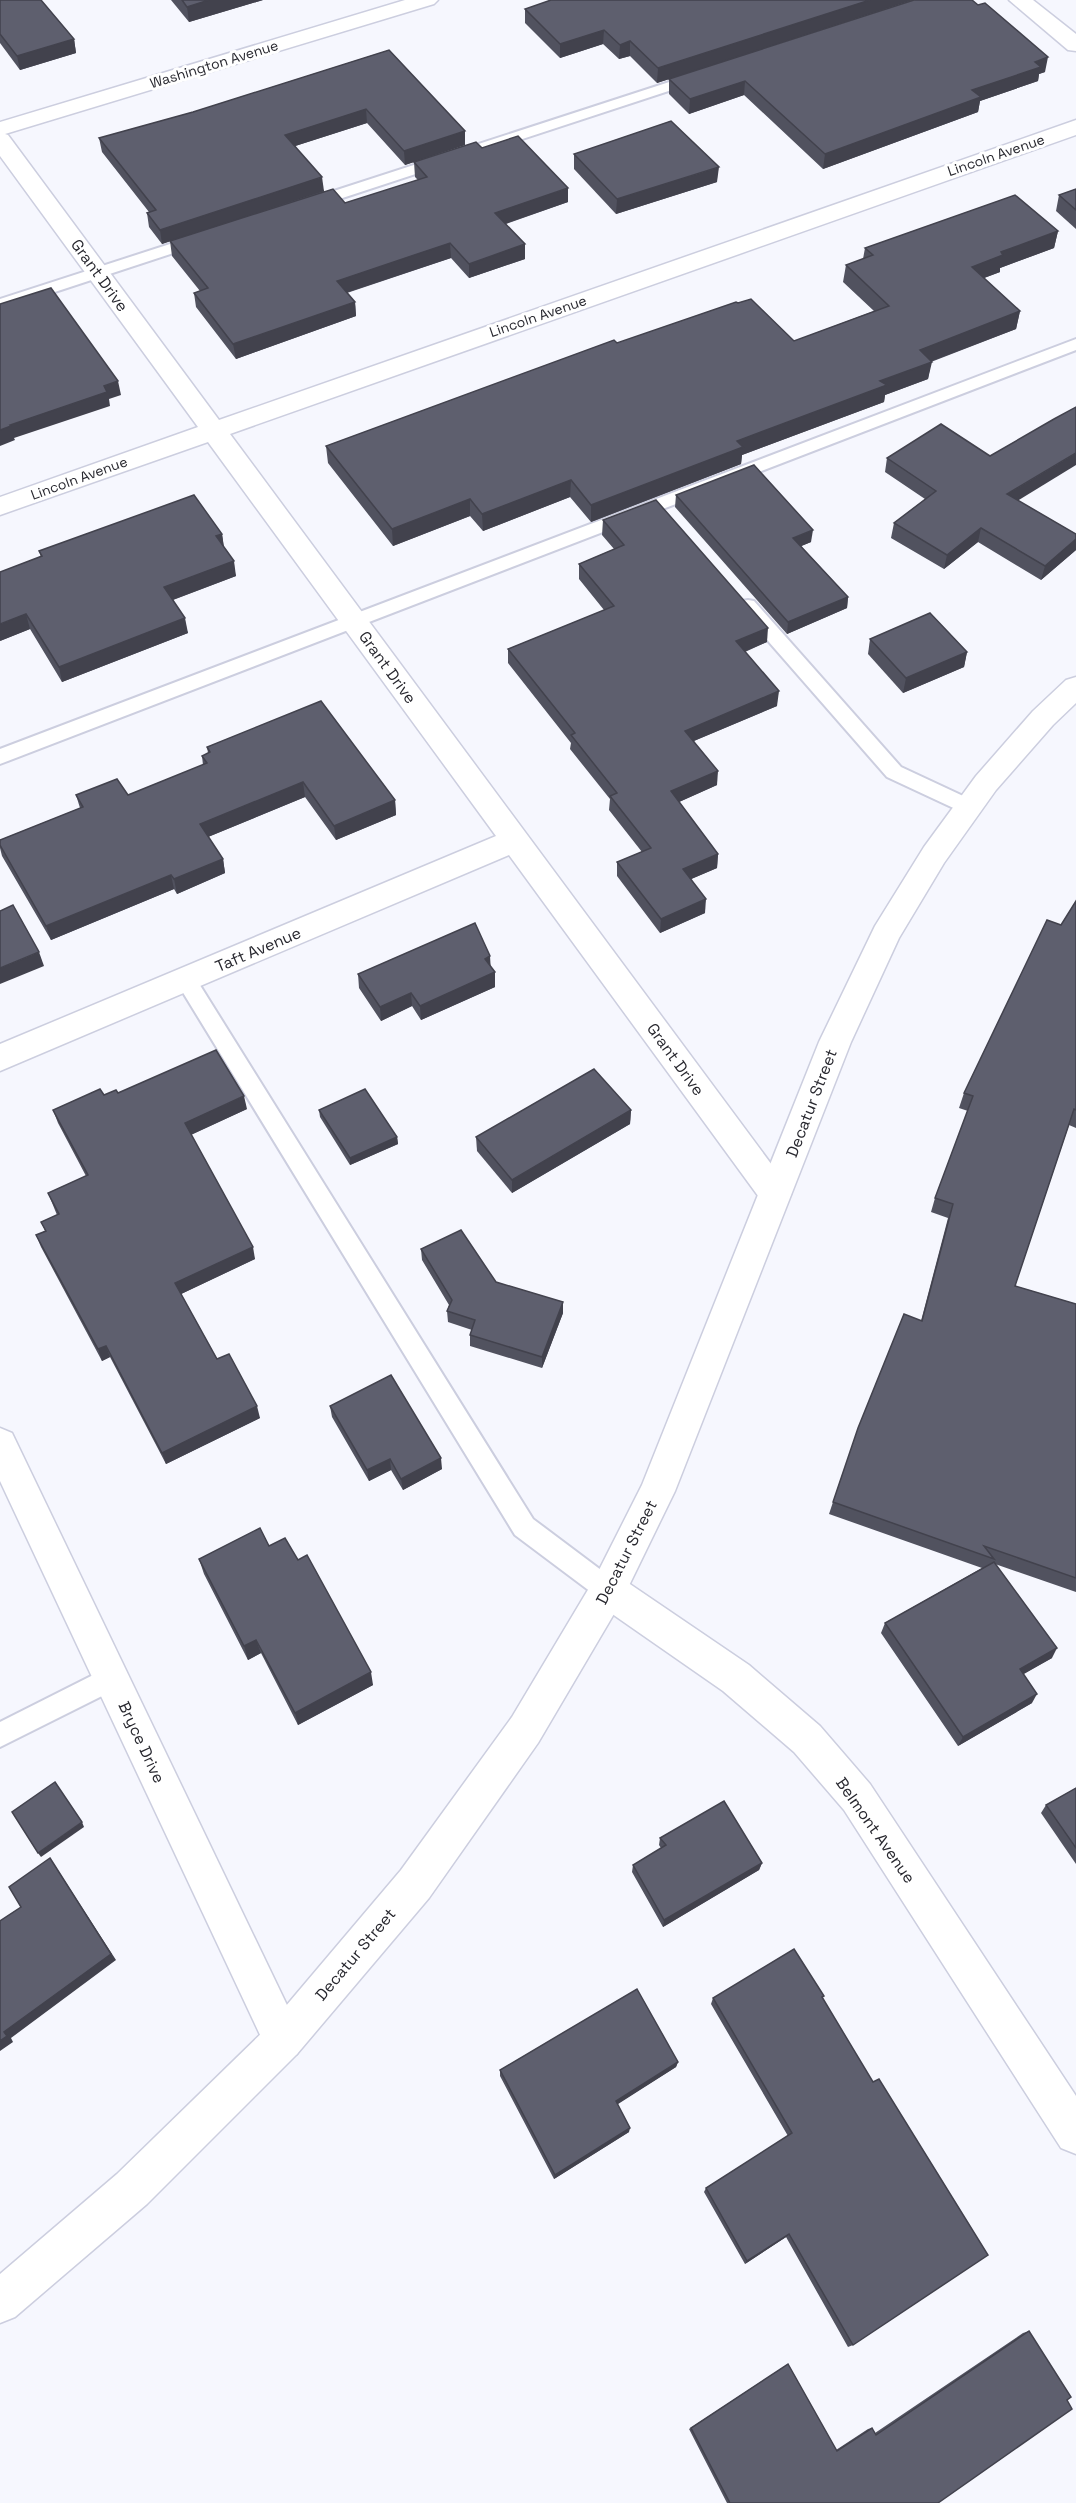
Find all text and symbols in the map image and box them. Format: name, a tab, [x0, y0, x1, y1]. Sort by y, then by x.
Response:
street label: Washington Avenue	[148, 36, 280, 92]
street label: Lincoln Avenue	[945, 130, 1047, 180]
street label: Grant Drive	[66, 235, 133, 316]
street label: Lincoln Avenue	[487, 291, 589, 341]
street label: Lincoln Avenue	[28, 452, 130, 504]
street label: Grant Drive	[354, 627, 421, 708]
street label: Taft Avenue	[212, 922, 304, 977]
street label: Grant Drive	[642, 1019, 709, 1100]
street label: Decatur Street	[781, 1046, 842, 1160]
street label: Decatur Street	[591, 1496, 662, 1608]
street label: Bryce Drive	[113, 1698, 170, 1786]
street label: Belmont Avenue	[831, 1773, 920, 1887]
street label: Decatur Street	[311, 1904, 400, 2005]

